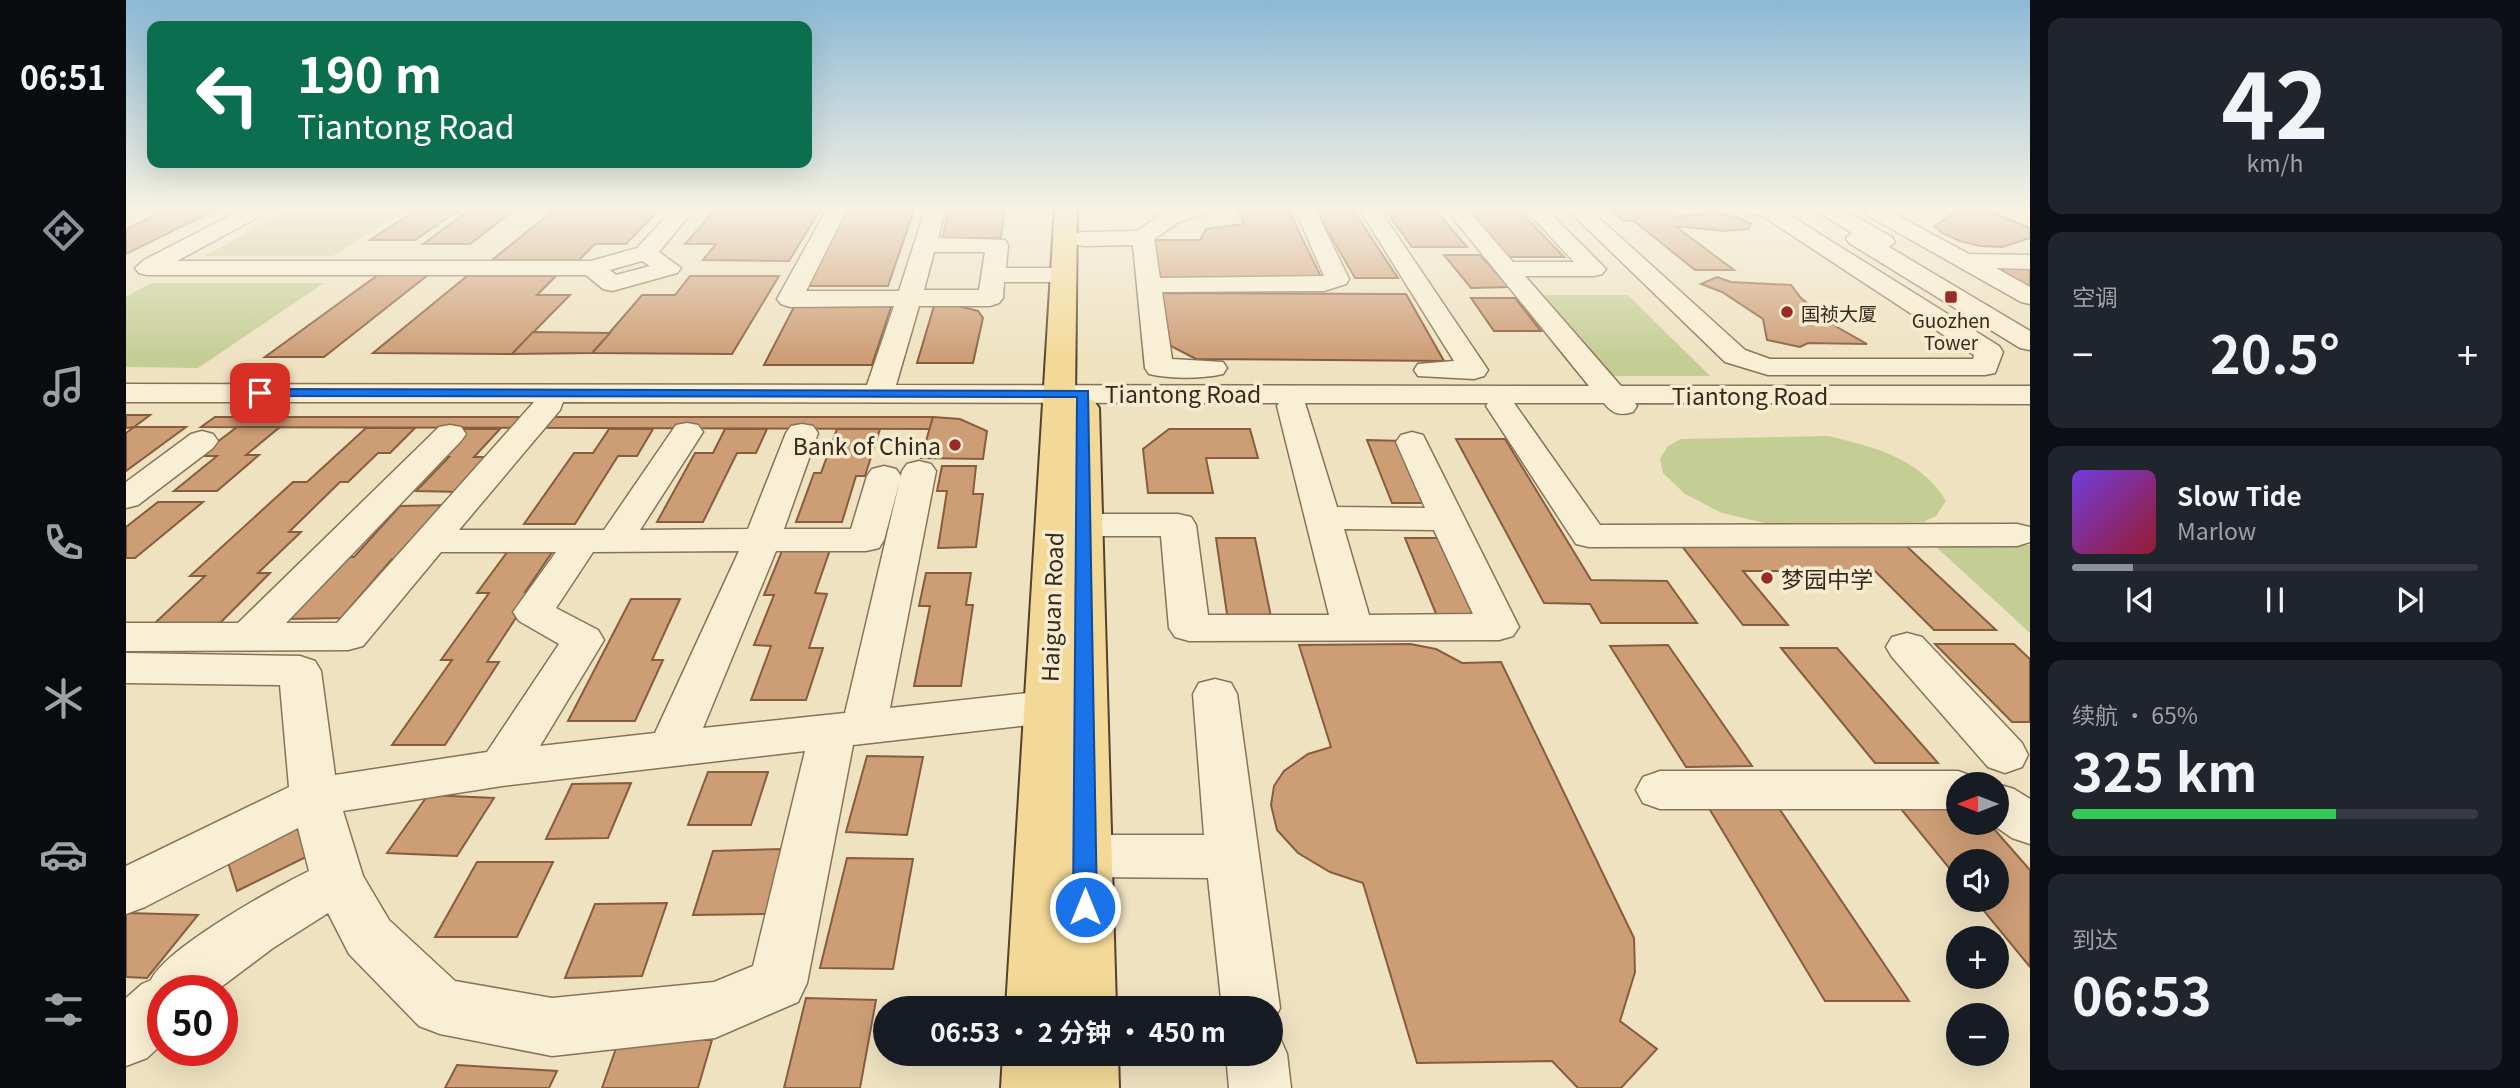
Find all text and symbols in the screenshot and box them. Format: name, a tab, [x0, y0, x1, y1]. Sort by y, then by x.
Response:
text: 42	[2221, 33, 2329, 165]
text: 190 m	[297, 36, 442, 107]
icon: left	[182, 49, 273, 140]
text: 06:51	[20, 53, 106, 99]
text: Tiantong Road	[297, 102, 515, 148]
text: km/h	[2247, 145, 2303, 179]
icon: directions	[39, 206, 88, 255]
text: 空调	[2072, 279, 2118, 313]
marker: Guozhen Tower	[1943, 289, 1959, 305]
place label: 国祯大厦	[1801, 299, 1877, 326]
marker: 国祯大厦	[1779, 304, 1795, 320]
place label: Guozhen Tower	[1912, 306, 1990, 355]
text: 20.5°	[2210, 314, 2340, 389]
text: −	[2072, 325, 2093, 380]
text: +	[2457, 325, 2478, 380]
icon: music	[39, 362, 88, 411]
pin	[230, 363, 290, 423]
icon: arrive	[241, 374, 279, 412]
street label: Tiantong Road	[1105, 376, 1261, 410]
street label: Tiantong Road	[1672, 378, 1828, 412]
place label: Bank of China	[793, 428, 941, 462]
marker: Bank of China	[947, 437, 963, 453]
text: Slow Tide	[2177, 476, 2302, 513]
text: Marlow	[2177, 513, 2256, 547]
icon: phone	[39, 518, 88, 567]
street label: Haiguan Road	[1031, 531, 1071, 683]
place label: 梦园中学	[1781, 561, 1873, 595]
marker: 梦园中学	[1759, 570, 1775, 586]
icon: previous	[2121, 581, 2159, 619]
icon: pause	[2256, 581, 2294, 619]
icon: next	[2391, 581, 2429, 619]
icon: climate	[39, 674, 88, 723]
text: 续航 · 65%	[2072, 697, 2198, 731]
text: 325 km	[2072, 732, 2257, 807]
north arrow	[1946, 772, 2009, 835]
map controls	[1946, 772, 2009, 1066]
icon: car	[39, 830, 88, 879]
button: sound	[1946, 849, 2009, 912]
position arrow	[1048, 870, 1122, 944]
text: 到达	[2072, 921, 2118, 955]
button: +	[1946, 926, 2009, 989]
text: 06:53	[2072, 956, 2212, 1031]
speed limit sign: 50	[147, 975, 238, 1066]
icon: filters	[39, 985, 88, 1034]
button: −	[1946, 1003, 2009, 1066]
text: 06:53 · 2 分钟 · 450 m	[930, 1012, 1226, 1049]

